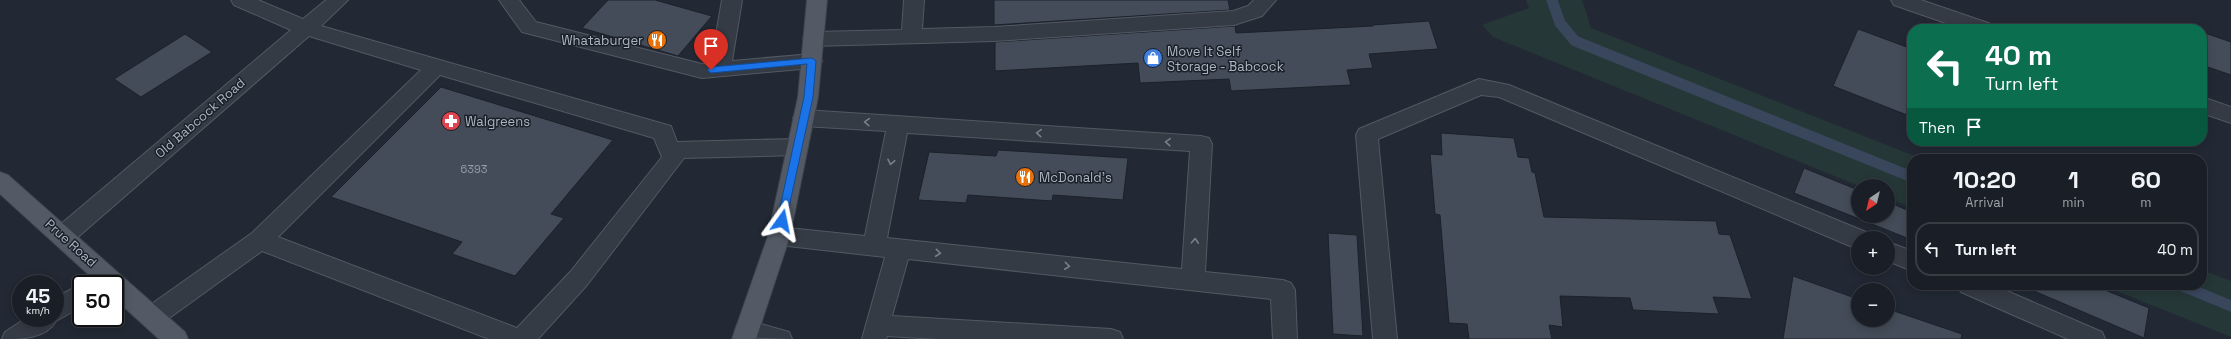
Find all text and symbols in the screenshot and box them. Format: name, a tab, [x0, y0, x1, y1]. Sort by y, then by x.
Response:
restaurant icon: Whataburger	[646, 29, 668, 51]
pin	[694, 29, 728, 70]
place label: Whataburger	[561, 32, 643, 49]
icon: arrive	[700, 35, 722, 57]
text: 40 m	[1985, 37, 2052, 73]
icon: left	[1919, 40, 1971, 92]
place label: Move It Self Storage - Babcock	[1167, 43, 1284, 75]
shop icon: Move It Self Storage - Babcock	[1142, 47, 1164, 69]
text: Turn left	[1985, 72, 2058, 95]
street label: Old Babcock Road	[151, 74, 249, 162]
pharmacy icon: Walgreens	[440, 110, 462, 132]
place label: Walgreens	[465, 113, 530, 130]
icon: arrive	[1963, 116, 1985, 138]
one-way arrow	[864, 117, 870, 126]
text: Then	[1919, 118, 1955, 137]
one-way arrow	[1036, 129, 1042, 138]
one-way arrow	[1165, 137, 1171, 146]
one-way arrow	[887, 159, 895, 165]
house number: 6393	[461, 162, 488, 176]
text: 10:20	[1953, 164, 2016, 195]
text: 1	[2068, 164, 2079, 195]
text: 60	[2131, 164, 2161, 195]
restaurant icon: McDonald's	[1014, 166, 1036, 188]
place label: McDonald's	[1039, 169, 1112, 186]
north arrow	[1851, 179, 1895, 223]
map controls	[1851, 179, 1895, 327]
text: Arrival	[1965, 194, 2004, 211]
text: min	[2062, 194, 2085, 211]
text: m	[2140, 194, 2151, 211]
position arrow	[761, 200, 803, 242]
street label: Prue Road	[42, 215, 100, 271]
button: +	[1851, 231, 1895, 275]
one-way arrow	[1191, 238, 1200, 244]
icon: left	[1921, 238, 1943, 260]
text: Turn left	[1955, 240, 2017, 259]
text: 40 m	[2157, 240, 2193, 259]
one-way arrow	[935, 248, 941, 257]
one-way arrow	[1064, 262, 1070, 271]
speed limit sign: 50	[72, 275, 124, 327]
text: 45	[26, 283, 50, 309]
button: −	[1851, 283, 1895, 327]
text: km/h	[26, 304, 50, 317]

